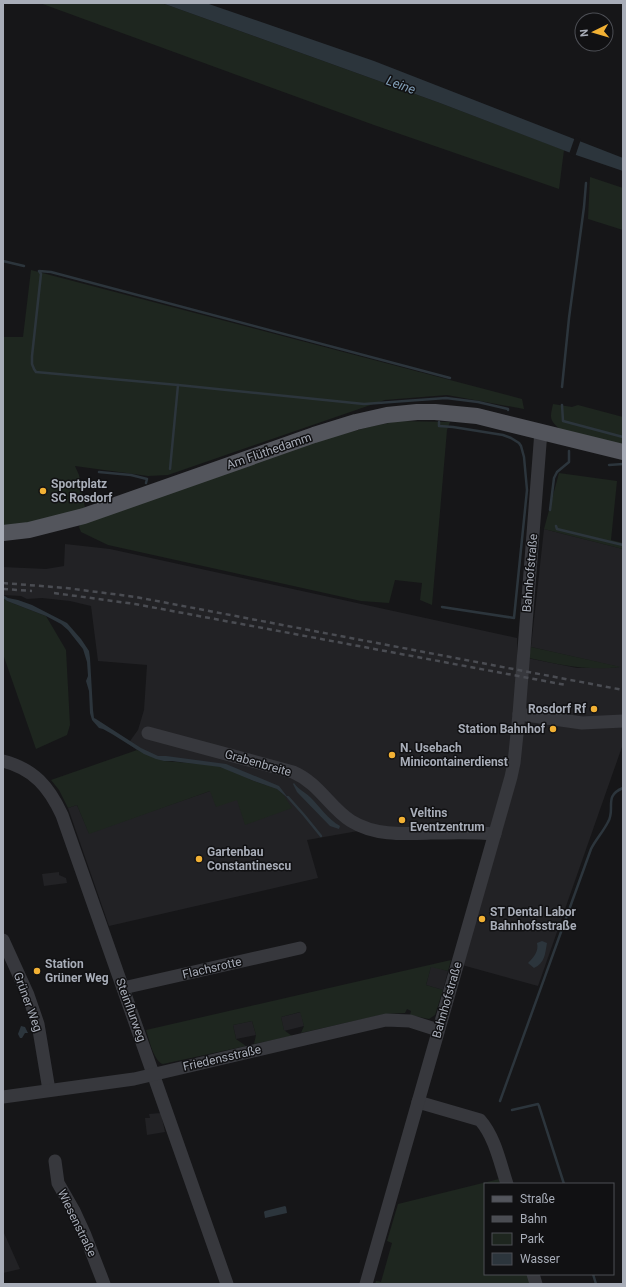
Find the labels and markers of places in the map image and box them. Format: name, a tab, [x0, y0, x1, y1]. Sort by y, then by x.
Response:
place label: Sportplatz SC Rosdorf	[51, 477, 113, 505]
marker: Sportplatz SC Rosdorf	[38, 486, 48, 496]
place label: Rosdorf Rf	[528, 702, 587, 716]
marker: Rosdorf Rf	[589, 704, 599, 714]
place label: Station Bahnhof	[458, 722, 546, 736]
marker: Station Bahnhof	[548, 724, 558, 734]
place label: N. Usebach Minicontainerdienst	[400, 741, 508, 769]
marker: N. Usebach Minicontainerdienst	[387, 750, 397, 760]
place label: Veltins Eventzentrum	[410, 806, 485, 834]
marker: Veltins Eventzentrum	[397, 815, 407, 825]
place label: Gartenbau Constantinescu	[207, 845, 292, 873]
marker: Gartenbau Constantinescu	[194, 854, 204, 864]
place label: ST Dental Labor Bahnhofsstraße	[490, 905, 577, 933]
marker: ST Dental Labor Bahnhofsstraße	[477, 914, 487, 924]
place label: Station Grüner Weg	[45, 957, 109, 985]
marker: Station Grüner Weg	[32, 966, 42, 976]

